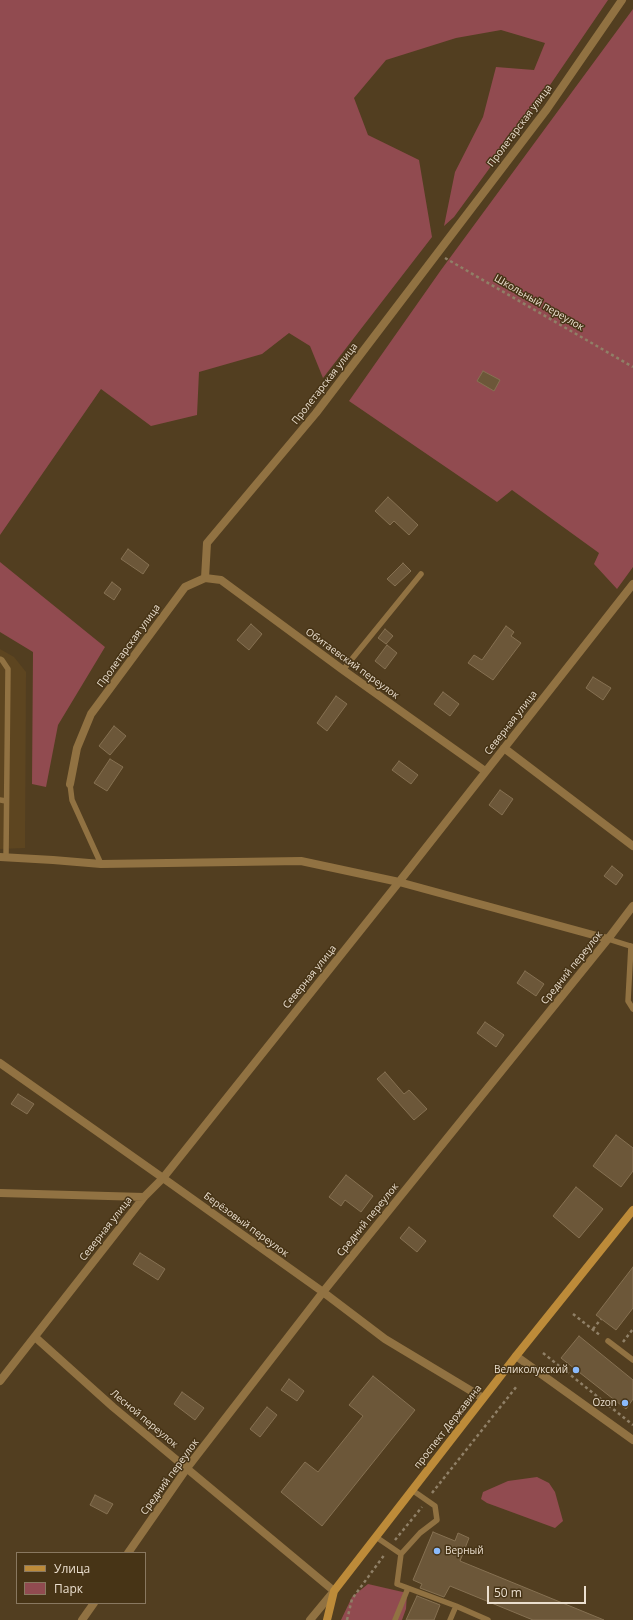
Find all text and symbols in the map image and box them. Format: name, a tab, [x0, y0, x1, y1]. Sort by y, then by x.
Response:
street label: Пролетарская улица	[485, 83, 555, 169]
street label: Школьный переулок	[492, 272, 586, 334]
street label: Пролетарская улица	[290, 341, 360, 427]
street label: Пролетарская улица	[95, 602, 163, 690]
street label: Обитаевский переулок	[303, 626, 401, 702]
street label: Северная улица	[482, 688, 540, 758]
street label: Средний переулок	[539, 929, 605, 1007]
street label: Северная улица	[281, 943, 339, 1011]
street label: Средний переулок	[335, 1181, 401, 1259]
street label: Берёзовый переулок	[201, 1190, 291, 1260]
street label: Северная улица	[77, 1194, 135, 1264]
place label: Великолукский	[494, 1364, 568, 1376]
marker: Великолукский	[571, 1365, 581, 1375]
street label: проспект Державина	[412, 1383, 484, 1471]
street label: Лесной переулок	[108, 1387, 180, 1451]
place label: Ozon	[592, 1397, 617, 1409]
marker: Ozon	[620, 1398, 630, 1408]
street label: Средний переулок	[138, 1437, 202, 1517]
place label: Верный	[445, 1545, 484, 1557]
marker: Верный	[432, 1546, 442, 1556]
legend	[16, 1552, 146, 1604]
text: Улица	[54, 1560, 90, 1577]
scale bar	[489, 1578, 588, 1604]
text: Парк	[54, 1580, 83, 1597]
text: 50 m	[494, 1584, 522, 1601]

